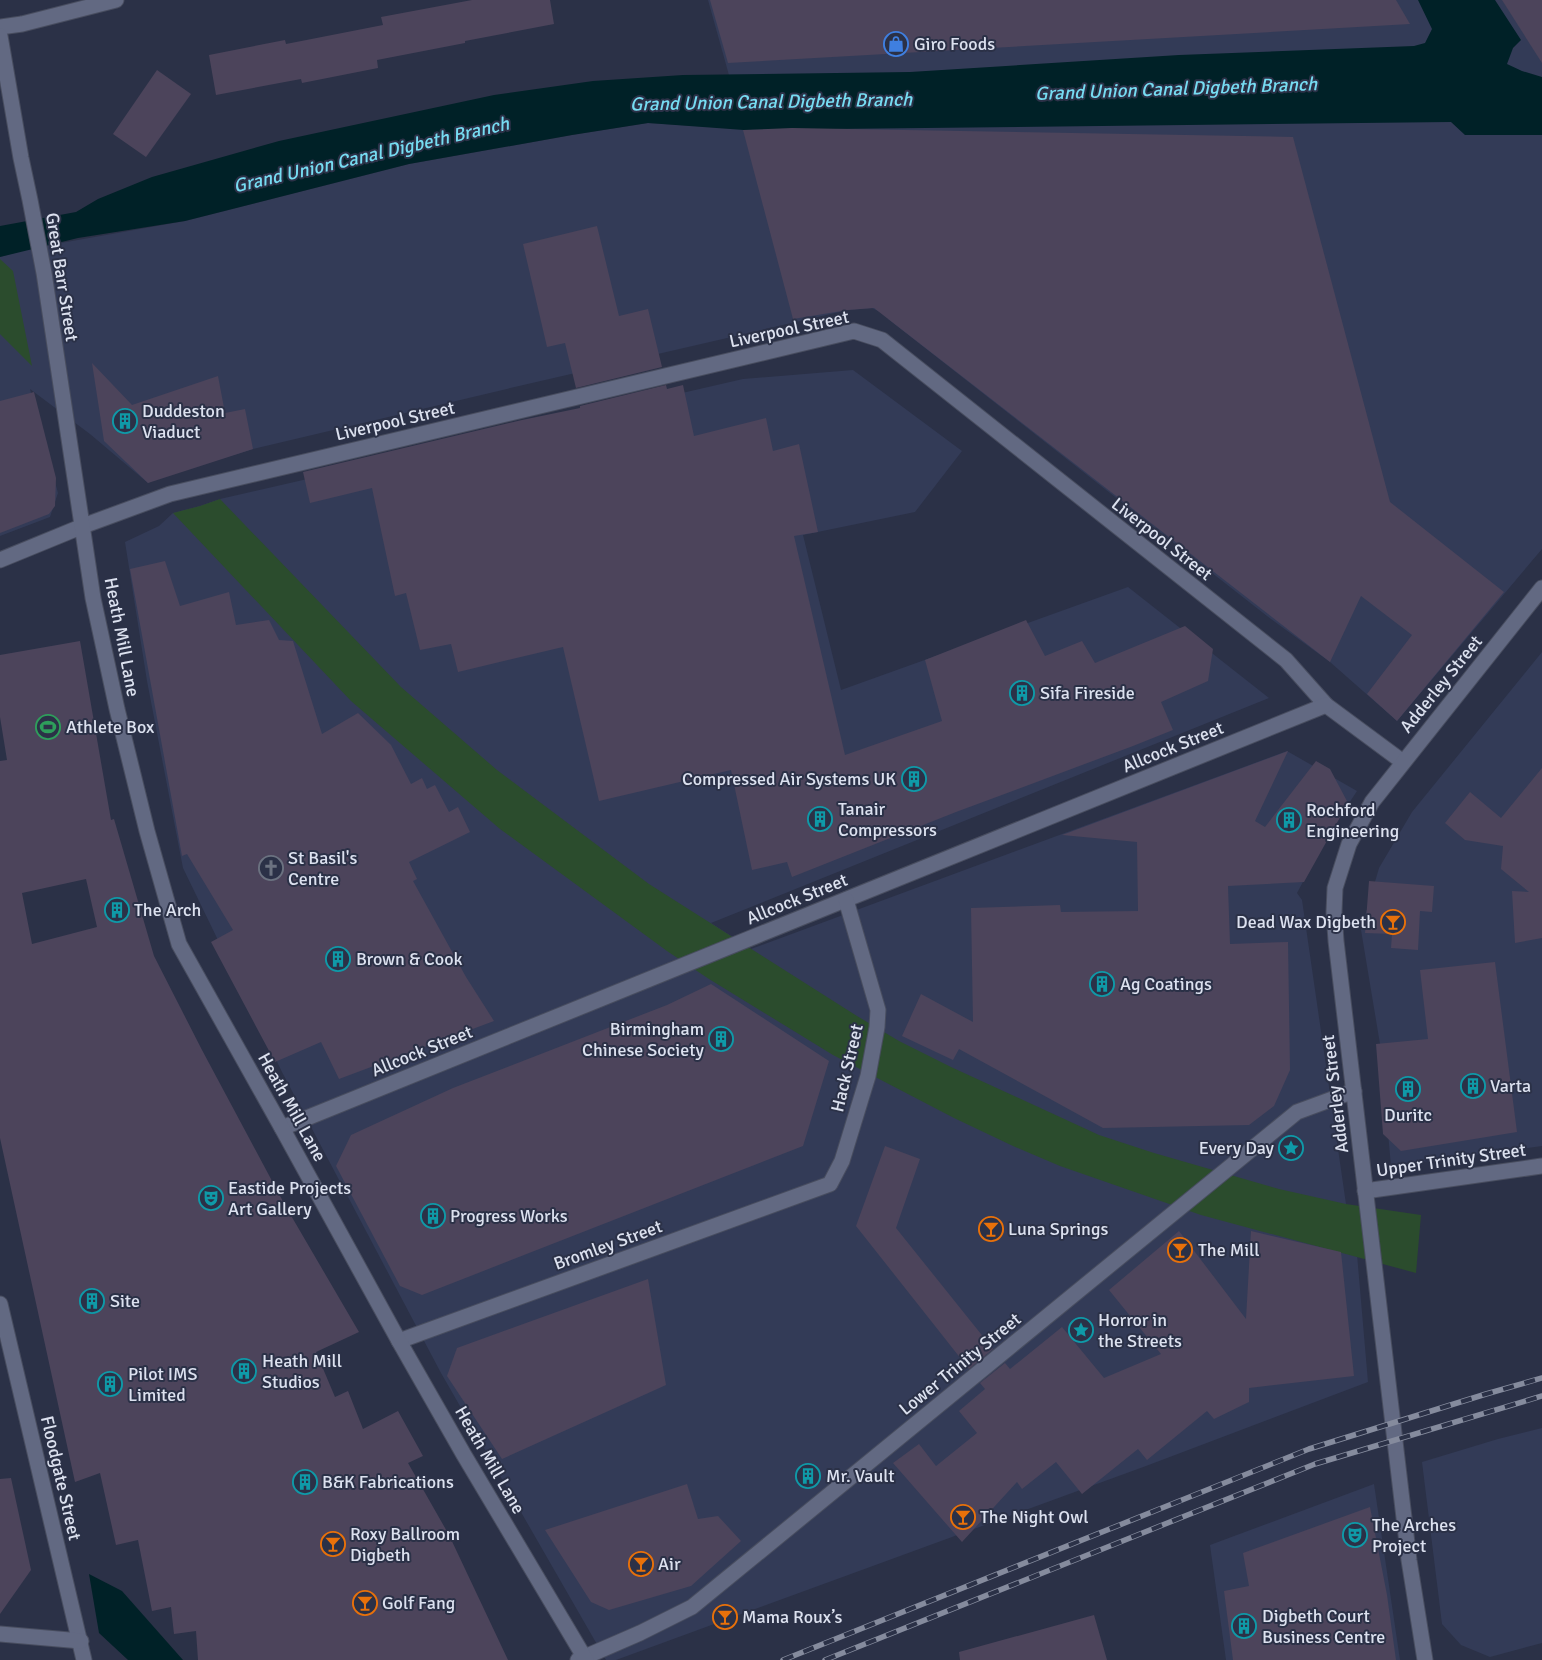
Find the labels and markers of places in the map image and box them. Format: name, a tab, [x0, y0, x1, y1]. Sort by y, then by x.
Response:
shop icon: Giro Foods	[883, 31, 909, 57]
place label: Giro Foods	[914, 33, 995, 55]
place label: Duddeston Viaduct	[142, 400, 225, 443]
building icon: Duddeston Viaduct	[112, 408, 138, 434]
building icon: Sifa Fireside	[1009, 680, 1035, 706]
place label: Sifa Fireside	[1040, 682, 1135, 704]
sports icon: Athlete Box	[35, 714, 61, 740]
place label: Athlete Box	[66, 716, 155, 738]
building icon: Compressed Air Systems UK	[901, 766, 927, 792]
place label: Compressed Air Systems UK	[682, 768, 896, 790]
place label: Tanair Compressors	[838, 798, 937, 841]
place label: Rochford Engineering	[1306, 799, 1399, 842]
building icon: Tanair Compressors	[807, 806, 833, 832]
building icon: Rochford Engineering	[1276, 807, 1302, 833]
place label: St Basil's Centre	[288, 847, 358, 890]
church icon: St Basil's Centre	[258, 855, 284, 881]
building icon: The Arch	[104, 897, 130, 923]
place label: The Arch	[134, 899, 201, 921]
bar icon: Dead Wax Digbeth	[1380, 909, 1406, 935]
place label: Dead Wax Digbeth	[1236, 911, 1376, 933]
building icon: Brown & Cook	[325, 946, 351, 972]
place label: Brown & Cook	[356, 948, 463, 970]
building icon: Ag Coatings	[1089, 971, 1115, 997]
place label: Ag Coatings	[1120, 973, 1212, 995]
place label: Birmingham Chinese Society	[582, 1018, 705, 1061]
building icon: Birmingham Chinese Society	[708, 1026, 734, 1052]
building icon: Varta	[1460, 1073, 1486, 1099]
place label: Varta	[1490, 1075, 1531, 1097]
building icon: Duritc	[1395, 1076, 1421, 1102]
place label: Duritc	[1384, 1104, 1432, 1126]
place icon: Every Day	[1278, 1135, 1304, 1161]
place label: Every Day	[1199, 1137, 1275, 1159]
place label: Eastide Projects Art Gallery	[228, 1177, 351, 1220]
theatre icon: Eastide Projects Art Gallery	[198, 1185, 224, 1211]
building icon: Progress Works	[420, 1203, 446, 1229]
place label: Progress Works	[450, 1205, 568, 1227]
bar icon: Luna Springs	[978, 1216, 1004, 1242]
place label: Luna Springs	[1008, 1218, 1108, 1240]
bar icon: The Mill	[1167, 1237, 1193, 1263]
place label: The Mill	[1198, 1239, 1259, 1261]
building icon: Site	[79, 1288, 105, 1314]
place label: Site	[110, 1290, 140, 1312]
place label: Horror in the Streets	[1098, 1309, 1182, 1352]
place icon: Horror in the Streets	[1068, 1317, 1094, 1343]
place label: Heath Mill Studios	[262, 1350, 342, 1393]
building icon: Heath Mill Studios	[231, 1358, 257, 1384]
place label: Pilot IMS Limited	[128, 1363, 197, 1406]
building icon: Pilot IMS Limited	[97, 1371, 123, 1397]
building icon: Mr. Vault	[795, 1463, 821, 1489]
place label: Mr. Vault	[826, 1465, 895, 1487]
building icon: B&K Fabrications	[292, 1469, 318, 1495]
place label: B&K Fabrications	[322, 1471, 454, 1493]
bar icon: The Night Owl	[950, 1504, 976, 1530]
place label: The Night Owl	[980, 1506, 1088, 1528]
place label: The Arches Project	[1372, 1514, 1456, 1557]
theatre icon: The Arches Project	[1342, 1522, 1368, 1548]
place label: Roxy Ballroom Digbeth	[350, 1523, 460, 1566]
bar icon: Roxy Ballroom Digbeth	[320, 1531, 346, 1557]
bar icon: Air	[628, 1551, 654, 1577]
place label: Air	[658, 1553, 681, 1575]
bar icon: Golf Fang	[352, 1590, 378, 1616]
place label: Golf Fang	[382, 1592, 455, 1614]
bar icon: Mama Roux’s	[712, 1604, 738, 1630]
place label: Digbeth Court Business Centre	[1262, 1605, 1385, 1648]
place label: Mama Roux’s	[742, 1606, 842, 1628]
building icon: Digbeth Court Business Centre	[1231, 1613, 1257, 1639]

